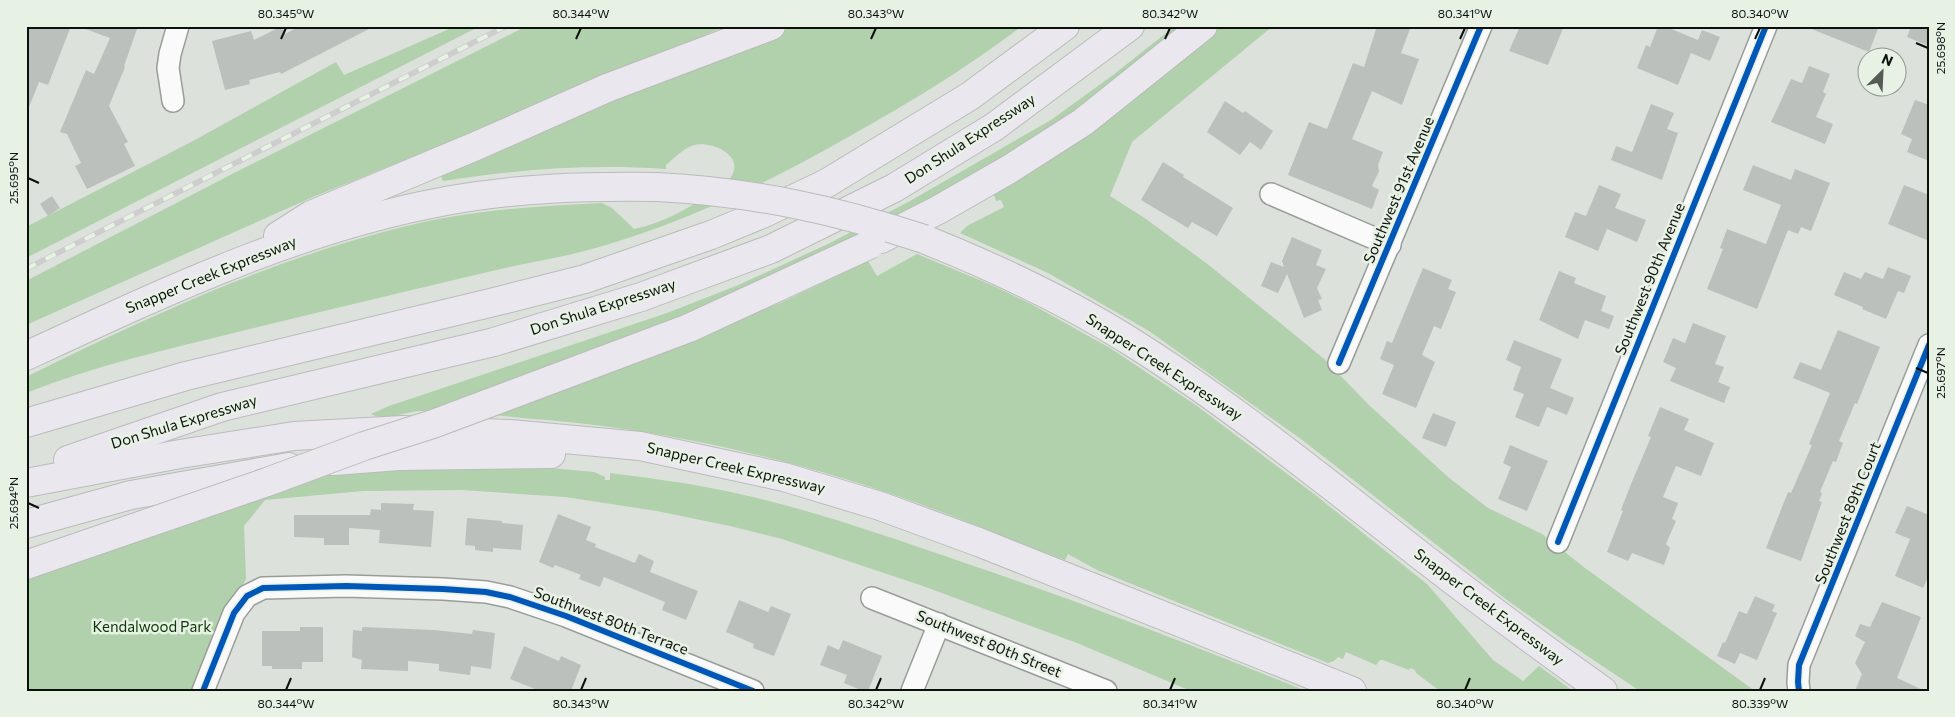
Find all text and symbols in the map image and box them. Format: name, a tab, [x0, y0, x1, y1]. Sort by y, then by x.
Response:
text: 80.345°W	[258, 6, 314, 20]
text: 80.344°W	[553, 6, 609, 20]
text: 80.343°W	[848, 6, 904, 20]
text: 80.342°W	[1142, 6, 1198, 20]
text: 80.341°W	[1438, 6, 1492, 20]
text: 80.340°W	[1731, 6, 1789, 20]
text: 25.698°N	[1933, 22, 1947, 74]
north arrow	[1858, 48, 1908, 98]
text: N	[1879, 50, 1896, 70]
street label: Don Shula Expressway	[901, 89, 1038, 187]
street label: Southwest 91st Avenue	[1359, 114, 1437, 266]
text: 25.695°N	[6, 152, 20, 204]
street label: Southwest 90th Avenue	[1610, 200, 1688, 357]
street label: Snapper Creek Expressway	[123, 231, 299, 317]
street label: Don Shula Expressway	[528, 274, 678, 338]
street label: Snapper Creek Expressway	[1083, 309, 1246, 424]
text: 25.697°N	[1933, 347, 1947, 399]
street label: Don Shula Expressway	[108, 390, 259, 452]
street label: Snapper Creek Expressway	[645, 438, 828, 496]
street label: Southwest 89th Court	[1810, 439, 1884, 586]
text: 25.694°N	[6, 477, 20, 529]
street label: Snapper Creek Expressway	[1411, 544, 1568, 669]
street label: Southwest 80th Terrace	[532, 582, 691, 658]
street label: Southwest 80th Street	[914, 606, 1065, 680]
park label: Kendalwood Park	[93, 617, 211, 635]
text: 80.344°W	[258, 696, 314, 710]
text: 80.343°W	[553, 696, 609, 710]
text: 80.342°W	[848, 696, 904, 710]
text: 80.341°W	[1143, 696, 1197, 710]
text: 80.340°W	[1436, 696, 1494, 710]
text: 80.339°W	[1732, 696, 1788, 710]

